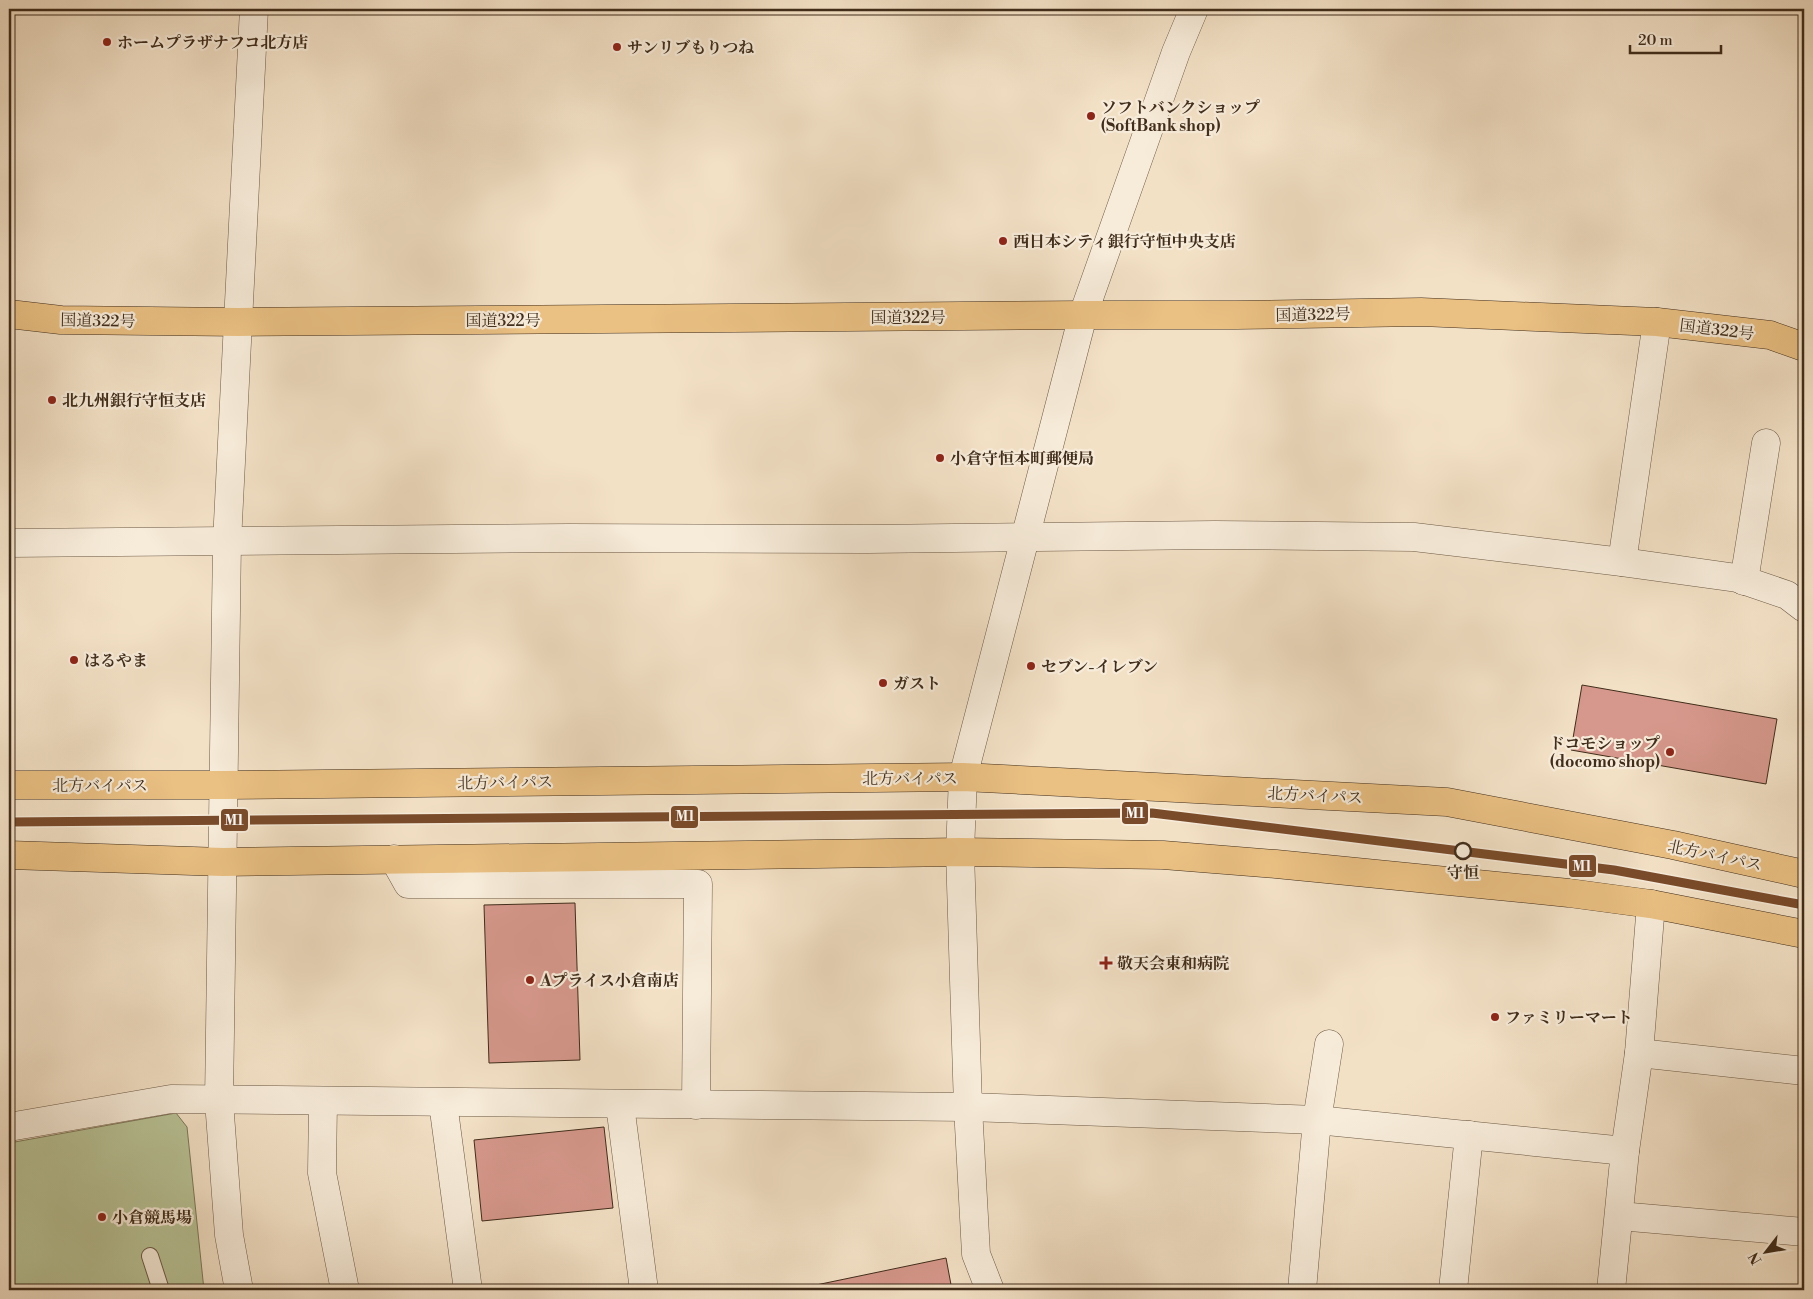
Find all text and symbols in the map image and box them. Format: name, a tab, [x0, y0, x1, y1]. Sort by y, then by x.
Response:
scale bar	[1630, 22, 1722, 54]
text: 20 m	[1638, 31, 1673, 50]
place label: ホームプラザナフコ北方店	[117, 33, 308, 53]
marker: ホームプラザナフコ北方店	[101, 36, 113, 48]
place label: サンリブもりつね	[627, 38, 754, 58]
marker: サンリブもりつね	[611, 41, 623, 53]
place label: ソフトバンクショップ (SoftBank shop)	[1101, 98, 1260, 136]
marker: ソフトバンクショップ (SoftBank shop)	[1085, 110, 1097, 122]
place label: 西日本シティ銀行守恒中央支店	[1013, 232, 1236, 252]
marker: 西日本シティ銀行守恒中央支店	[997, 235, 1009, 247]
street label: 国道322号	[1275, 304, 1351, 326]
street label: 国道322号	[870, 308, 946, 328]
street label: 国道322号	[60, 310, 136, 332]
street label: 国道322号	[465, 311, 541, 331]
street label: 国道322号	[1678, 315, 1755, 344]
place label: 北九州銀行守恒支店	[62, 391, 206, 411]
marker: 北九州銀行守恒支店	[46, 394, 58, 406]
place label: 小倉守恒本町郵便局	[950, 449, 1094, 469]
marker: 小倉守恒本町郵便局	[934, 452, 946, 464]
place label: はるやま	[84, 651, 148, 671]
marker: はるやま	[68, 654, 80, 666]
place label: セブン-イレブン	[1041, 657, 1158, 677]
marker: セブン-イレブン	[1025, 660, 1037, 672]
place label: ガスト	[893, 674, 941, 694]
marker: ガスト	[877, 677, 889, 689]
place label: ドコモショップ (docomo shop)	[1549, 734, 1660, 772]
marker: ドコモショップ (docomo shop)	[1664, 746, 1676, 758]
street label: 北方バイパス	[862, 769, 958, 789]
street label: 北方バイパス	[457, 772, 553, 794]
street label: 北方バイパス	[52, 776, 148, 796]
street label: 北方バイパス	[1267, 784, 1363, 808]
line badge: M1	[1121, 801, 1149, 825]
line badge: M1	[670, 805, 699, 829]
text: M1	[1125, 805, 1145, 823]
line badge: M1	[220, 808, 249, 832]
text: M1	[675, 808, 695, 826]
text: M1	[224, 812, 244, 830]
street label: 北方バイパス	[1666, 836, 1764, 876]
marker: 守恒	[1454, 842, 1472, 860]
line badge: M1	[1568, 854, 1597, 878]
text: M1	[1572, 858, 1592, 876]
place label: 守恒	[1447, 863, 1479, 883]
place label: 敬天会東和病院	[1117, 954, 1229, 974]
marker: 敬天会東和病院	[1099, 956, 1113, 970]
place label: Aプライス小倉南店	[539, 971, 679, 991]
marker: Aプライス小倉南店	[524, 974, 536, 986]
place label: ファミリーマート	[1505, 1008, 1633, 1028]
marker: ファミリーマート	[1489, 1011, 1501, 1023]
place label: 小倉競馬場	[112, 1208, 192, 1228]
marker: 小倉競馬場	[96, 1211, 108, 1223]
north arrow	[1740, 1226, 1790, 1276]
text: N	[1745, 1249, 1766, 1268]

